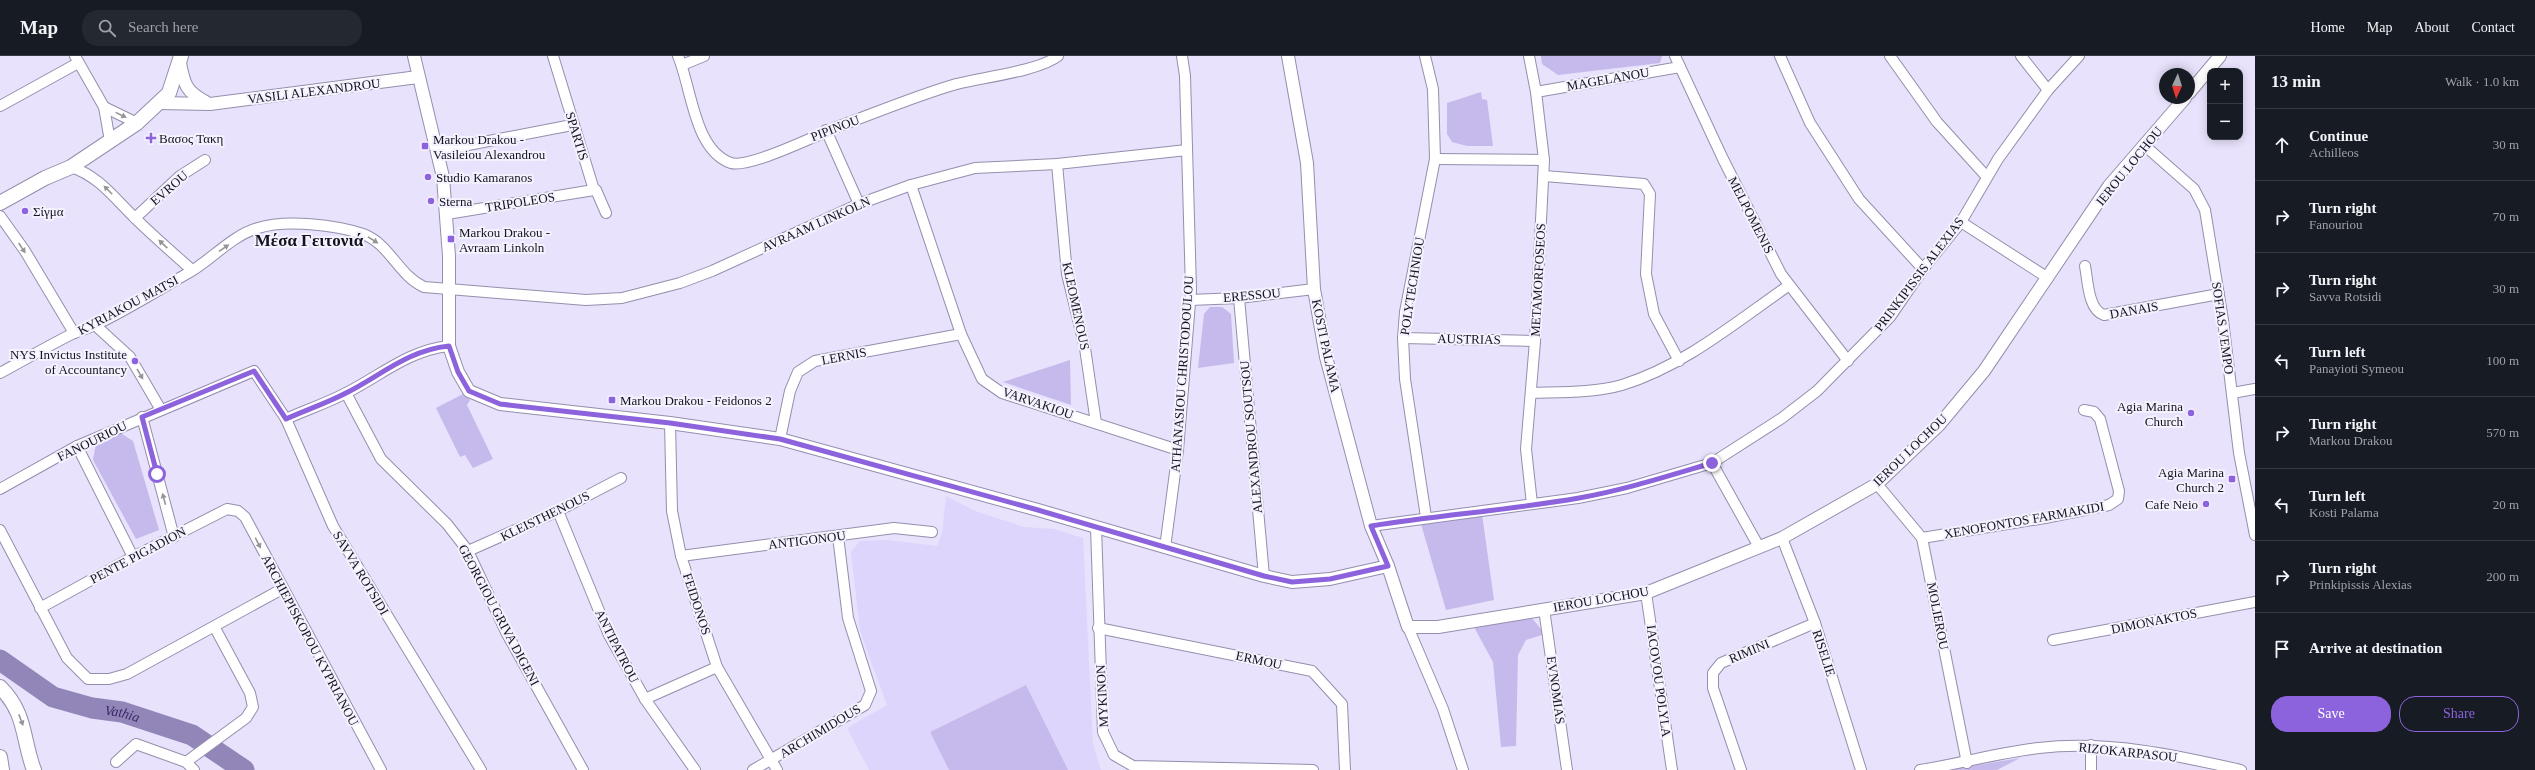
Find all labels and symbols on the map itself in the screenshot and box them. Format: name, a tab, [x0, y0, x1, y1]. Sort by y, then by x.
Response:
street label: MAGELANOU	[1565, 64, 1651, 94]
north arrow	[2159, 68, 2195, 104]
street label: VASILI ALEXANDROU	[247, 75, 382, 107]
street label: SPARTIS	[563, 110, 591, 162]
one-way arrow	[115, 112, 126, 118]
street label: PIPINOU	[808, 112, 862, 144]
street label: IEROU LOCHOU	[2093, 123, 2166, 208]
place label: Βασος Τακη	[159, 131, 224, 146]
place label: Markou Drakou - Vasileiou Alexandrou	[433, 132, 546, 162]
marker: Βασος Τακη	[146, 133, 156, 143]
marker: Markou Drakou - Vasileiou Alexandrou	[420, 141, 430, 151]
street label: EVROU	[147, 167, 191, 208]
place label: Studio Kamaranos	[436, 170, 532, 185]
marker: Studio Kamaranos	[423, 172, 433, 182]
street label: MELPOMENIS	[1725, 174, 1777, 256]
one-way arrow	[103, 185, 113, 195]
street label: TRIPOLEOS	[484, 189, 556, 215]
street label: AVRAAM LINKOLN	[759, 193, 873, 255]
place label: Sterna	[439, 194, 472, 209]
marker: Sterna	[426, 196, 436, 206]
place label: Σίγμα	[33, 204, 64, 219]
marker: Σίγμα	[20, 206, 30, 216]
street label: PRINKIPISSIS ALEXIAS	[1871, 214, 1967, 334]
street label: METAMORFOSEOS	[1528, 223, 1548, 337]
place label: Markou Drakou - Avraam Linkoln	[459, 225, 550, 255]
district label: Μέσα Γειτονιά	[255, 231, 364, 250]
marker: Markou Drakou - Avraam Linkoln	[446, 234, 456, 244]
street label: POLYTECHNIOU	[1397, 235, 1427, 336]
one-way arrow	[367, 237, 379, 244]
one-way arrow	[158, 240, 169, 249]
one-way arrow	[18, 242, 26, 253]
one-way arrow	[219, 244, 229, 252]
street label: KLEOMENOUS	[1059, 261, 1093, 351]
street label: KYRIAKOU MATSI	[75, 272, 181, 338]
street label: ATHANASIOU CHRISTODOULOU	[1168, 274, 1196, 473]
street label: SOFIAS VEMPO	[2209, 281, 2237, 375]
street label: ERESSOU	[1223, 285, 1282, 305]
street label: KOSTI PALAMA	[1309, 298, 1343, 395]
street label: DANAIS	[2109, 298, 2159, 322]
street label: AUSTRIAS	[1437, 331, 1501, 347]
street label: LERNIS	[820, 344, 868, 368]
place label: NYS Invictus Institute of Accountancy	[10, 347, 127, 377]
marker: NYS Invictus Institute of Accountancy	[130, 356, 140, 366]
street label: ALEXANDROU SOUTSOU	[1237, 359, 1265, 514]
one-way arrow	[136, 369, 144, 379]
street label: VARVAKIOU	[1000, 384, 1076, 422]
place label: Markou Drakou - Feidonos 2	[620, 393, 772, 408]
marker: Markou Drakou - Feidonos 2	[607, 395, 617, 405]
place label: Agia Marina Church	[2117, 399, 2183, 429]
marker: Agia Marina Church	[2186, 408, 2196, 418]
street label: IEROU LOCHOU	[1870, 410, 1951, 489]
street label: FANOURIOU	[55, 417, 130, 464]
route end	[1703, 454, 1721, 472]
route start	[148, 465, 166, 483]
place label: Agia Marina Church 2	[2158, 465, 2224, 495]
marker: Agia Marina Church 2	[2227, 474, 2237, 484]
street label: KLEISTHENOUS	[498, 488, 592, 544]
one-way arrow	[160, 493, 166, 505]
place label: Cafe Neio	[2145, 497, 2198, 512]
street label: XENOFONTOS FARMAKIDI	[1943, 499, 2105, 541]
marker: Cafe Neio	[2201, 499, 2211, 509]
street label: PENTE PIGADION	[87, 523, 189, 587]
street label: SAVVA ROTSIDI	[330, 528, 392, 618]
street label: ANTIGONOU	[767, 528, 847, 552]
one-way arrow	[255, 537, 261, 549]
street label: GEORGIOU GRIVA DIGENI	[455, 542, 543, 688]
street label: ARCHIEPISKOPOU KYPRIANOU	[258, 552, 362, 729]
street label: FEIDONOS	[680, 571, 714, 637]
street label: MOLIEROU	[1924, 581, 1952, 652]
street label: IEROU LOCHOU	[1552, 583, 1651, 615]
street label: DIMONAKTOS	[2110, 605, 2198, 637]
street label: ANTIPATROU	[592, 607, 642, 686]
street label: IACOVOU POLYLA	[1644, 624, 1674, 739]
street label: RISELIE	[1809, 628, 1839, 678]
street label: RIMINI	[1726, 636, 1772, 666]
street label: ERMOU	[1234, 648, 1284, 672]
street label: EVNOMIAS	[1544, 655, 1568, 725]
street label: MYKINON	[1093, 664, 1111, 728]
street label: ARCHIMIDOUS	[777, 701, 863, 761]
water label: Vathia	[104, 702, 142, 725]
one-way arrow	[18, 714, 24, 726]
street label: RIZOKARPASOU	[2078, 739, 2179, 765]

